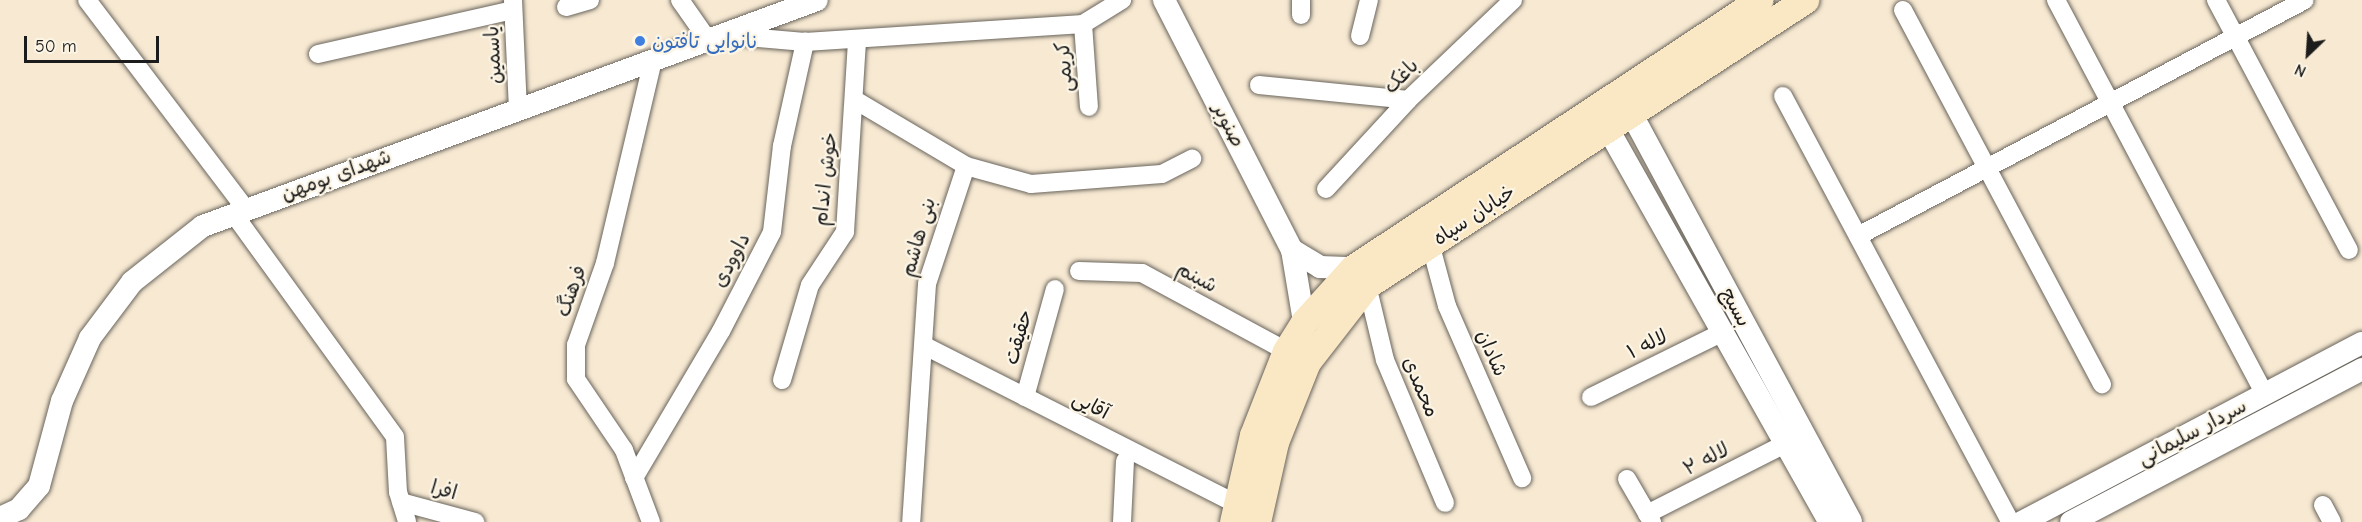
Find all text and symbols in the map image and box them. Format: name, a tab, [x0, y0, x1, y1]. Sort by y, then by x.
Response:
scale bar	[27, 24, 162, 62]
north arrow	[2278, 24, 2338, 84]
street label: یاسمین	[479, 25, 507, 85]
place label: نانوایی تافتون	[652, 29, 758, 53]
marker: نانوایی تافتون	[633, 34, 647, 48]
text: 50 m	[35, 36, 77, 57]
street label: کریمی	[1050, 41, 1078, 93]
street label: باغک	[1378, 53, 1424, 99]
text: N	[2292, 60, 2309, 81]
street label: صنوبر	[1208, 99, 1250, 151]
street label: خوش اندام	[808, 131, 842, 227]
street label: شهدای بومهن	[278, 144, 394, 206]
street label: خیابان سپاه	[1428, 180, 1520, 250]
street label: بنی هاشم	[895, 195, 941, 279]
street label: داوودی	[707, 229, 755, 291]
street label: شبنم	[1172, 256, 1222, 298]
street label: فرهنگ	[551, 262, 591, 320]
street label: بسیج	[1716, 283, 1756, 331]
street label: حقیقت	[999, 307, 1037, 367]
street label: لاله ۱	[1623, 324, 1671, 364]
street label: شادان	[1471, 326, 1513, 380]
street label: محمدی	[1398, 353, 1444, 421]
street label: آقایی	[1068, 386, 1114, 424]
street label: سردار سلیمانی	[2134, 393, 2250, 471]
street label: لاله ۲	[1679, 437, 1733, 481]
street label: افرا	[428, 475, 460, 505]

